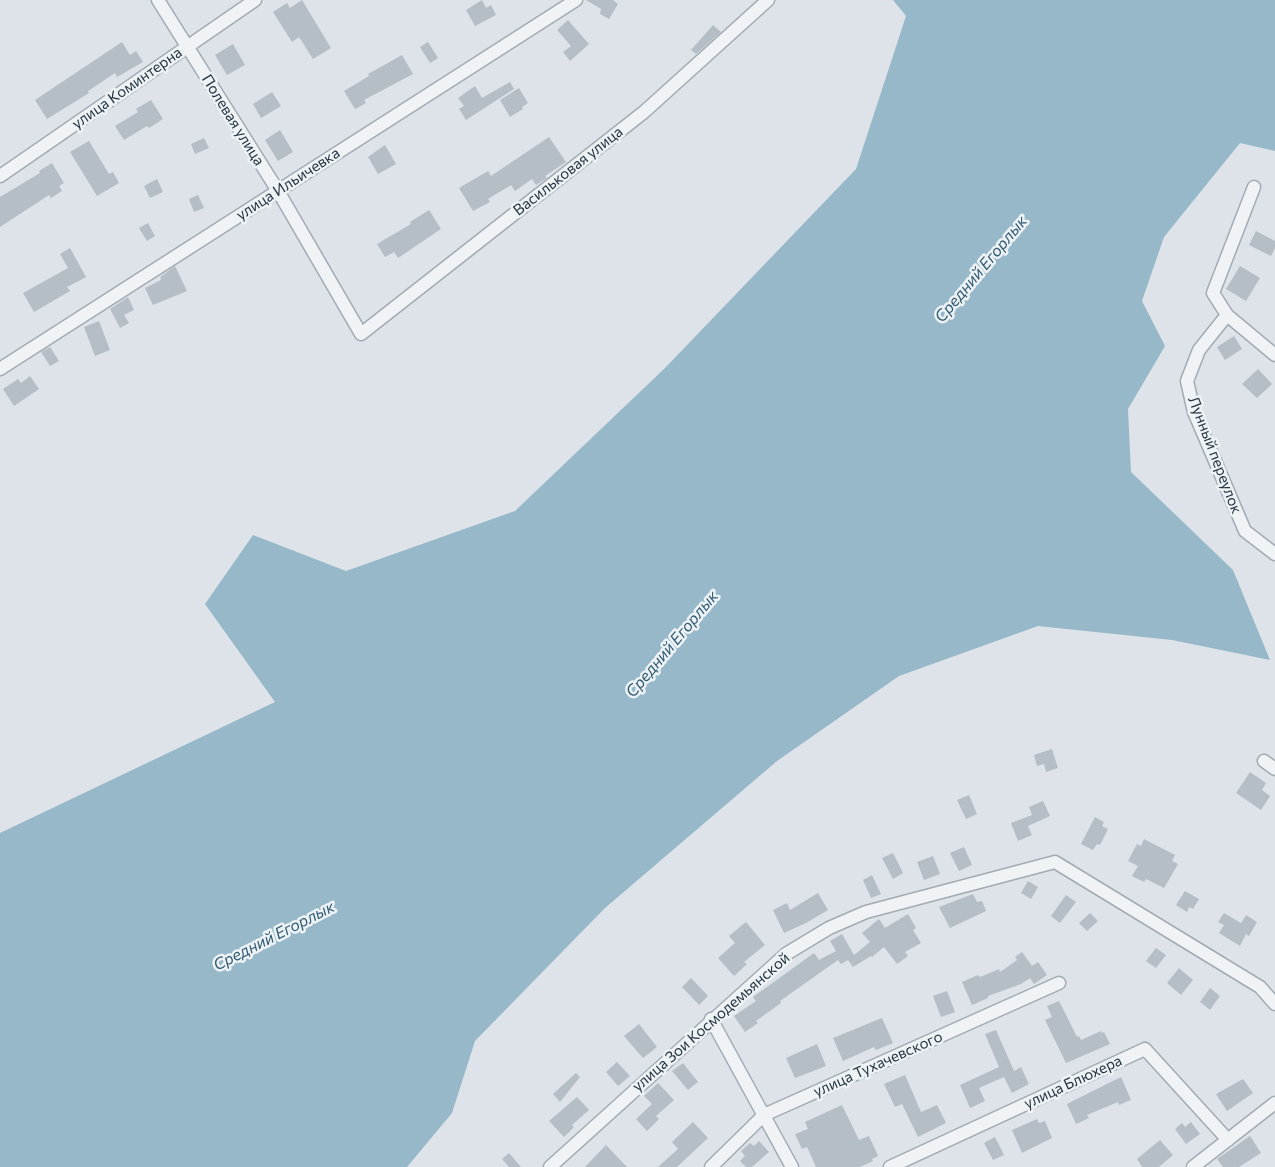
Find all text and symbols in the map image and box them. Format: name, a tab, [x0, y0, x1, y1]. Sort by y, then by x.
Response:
street label: улица Коминтерна	[69, 43, 185, 133]
street label: Полевая улица	[198, 71, 268, 169]
street label: Васильковая улица	[510, 123, 626, 219]
street label: улица Ильичевка	[233, 144, 343, 224]
water label: Средний Егорлык	[931, 212, 1031, 326]
street label: Лунный переулок	[1184, 394, 1246, 516]
water label: Средний Егорлык	[622, 587, 722, 701]
water label: Средний Егорлык	[210, 897, 338, 975]
street label: улица Зои Космодемьянской	[629, 949, 793, 1095]
street label: улица Тухачевского	[811, 1027, 945, 1101]
street label: улица Блюхера	[1021, 1051, 1125, 1113]

